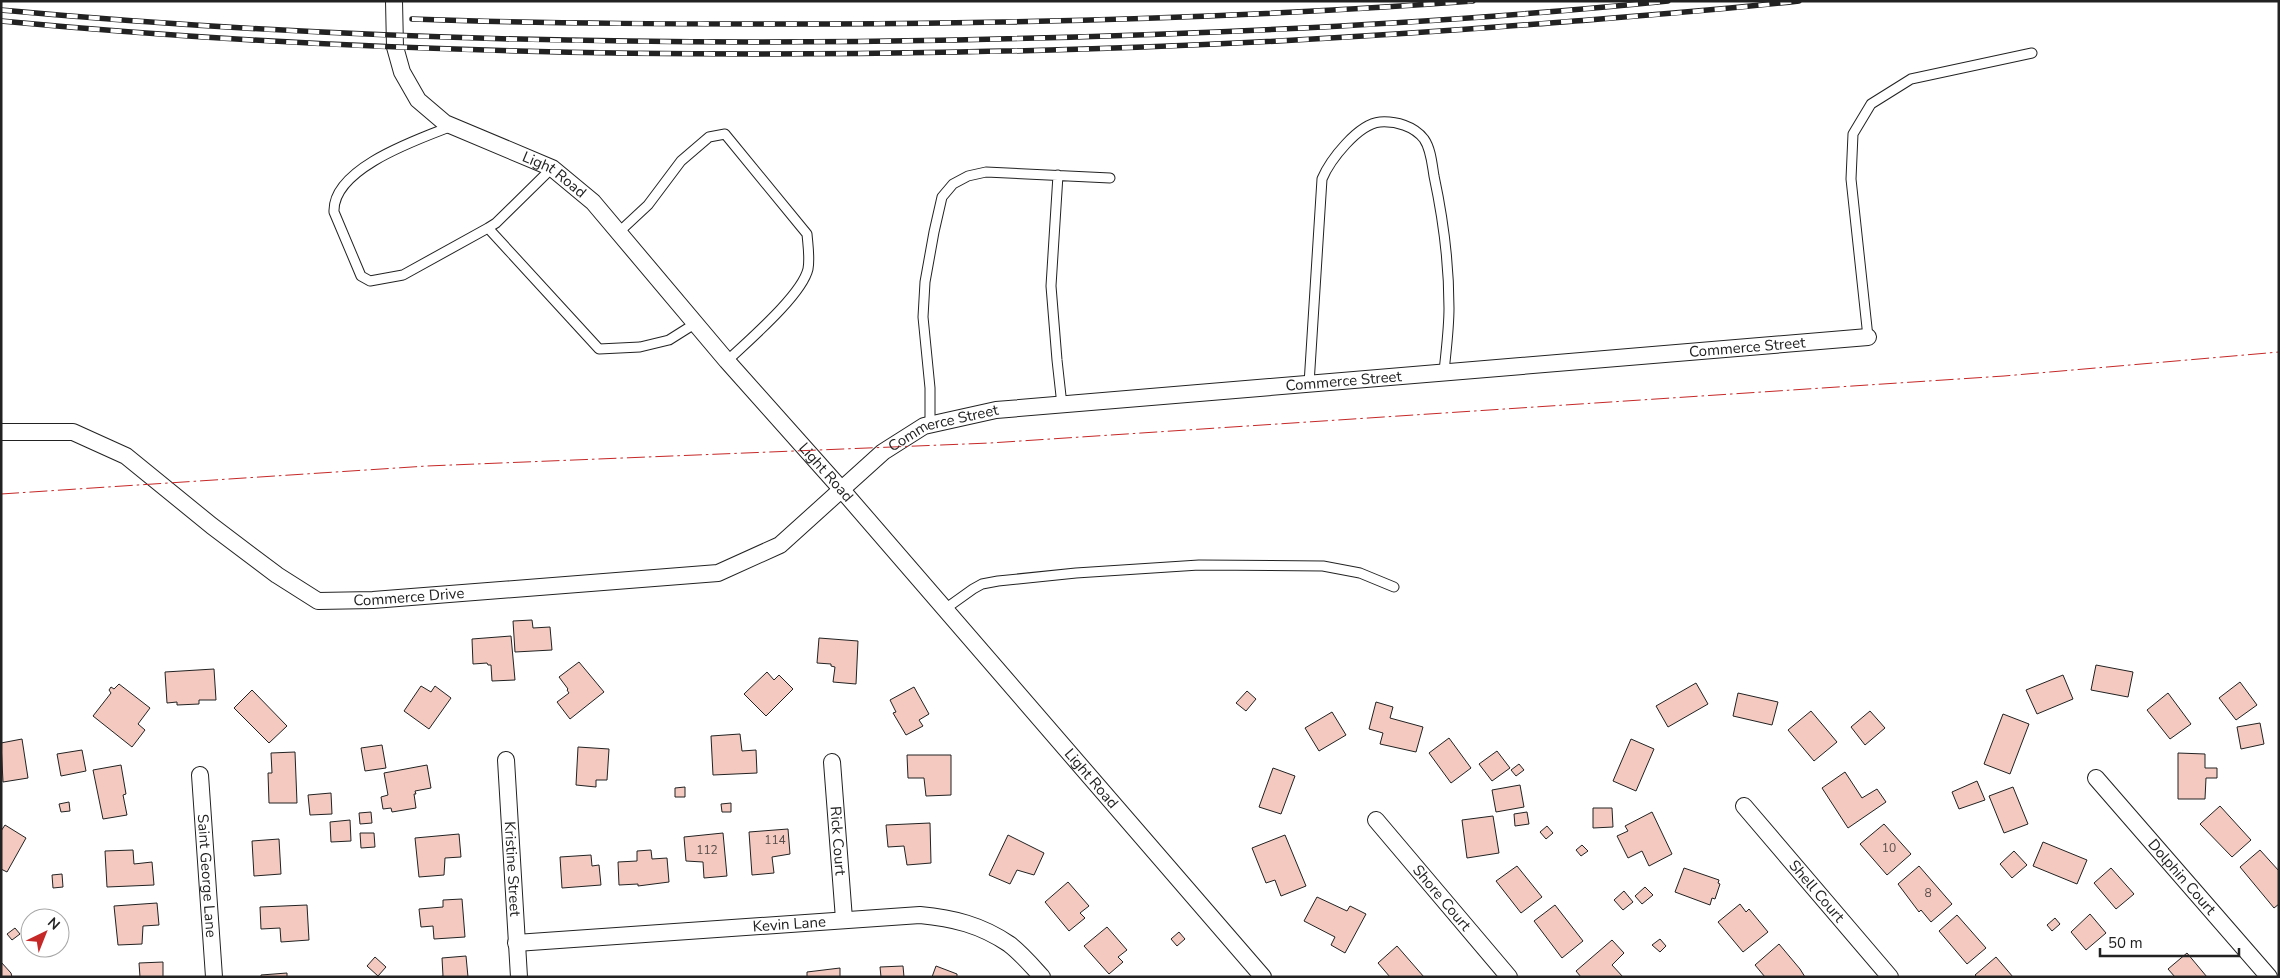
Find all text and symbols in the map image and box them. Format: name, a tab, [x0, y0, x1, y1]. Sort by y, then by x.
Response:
street label: Light Road	[519, 147, 591, 202]
street label: Commerce Street	[1688, 332, 1807, 362]
street label: Commerce Street	[1285, 366, 1403, 396]
street label: Commerce Street	[884, 400, 1001, 456]
street label: Light Road	[794, 438, 858, 506]
street label: Commerce Drive	[353, 583, 465, 610]
street label: Light Road	[1060, 744, 1123, 813]
street label: Rick Court	[825, 805, 851, 877]
street label: Saint George Lane	[193, 813, 221, 938]
street label: Kristine Street	[500, 821, 525, 918]
house number: 114	[764, 832, 786, 848]
street label: Dolphin Court	[2143, 835, 2221, 920]
house number: 10	[1882, 840, 1896, 856]
house number: 112	[696, 842, 718, 858]
street label: Shell Court	[1784, 856, 1849, 927]
street label: Shore Court	[1408, 861, 1476, 936]
house number: 8	[1924, 885, 1932, 901]
north arrow	[20, 908, 70, 958]
street label: Kevin Lane	[752, 912, 827, 937]
text: N	[43, 913, 64, 934]
scale bar	[2100, 926, 2239, 958]
text: 50 m	[2108, 933, 2143, 953]

